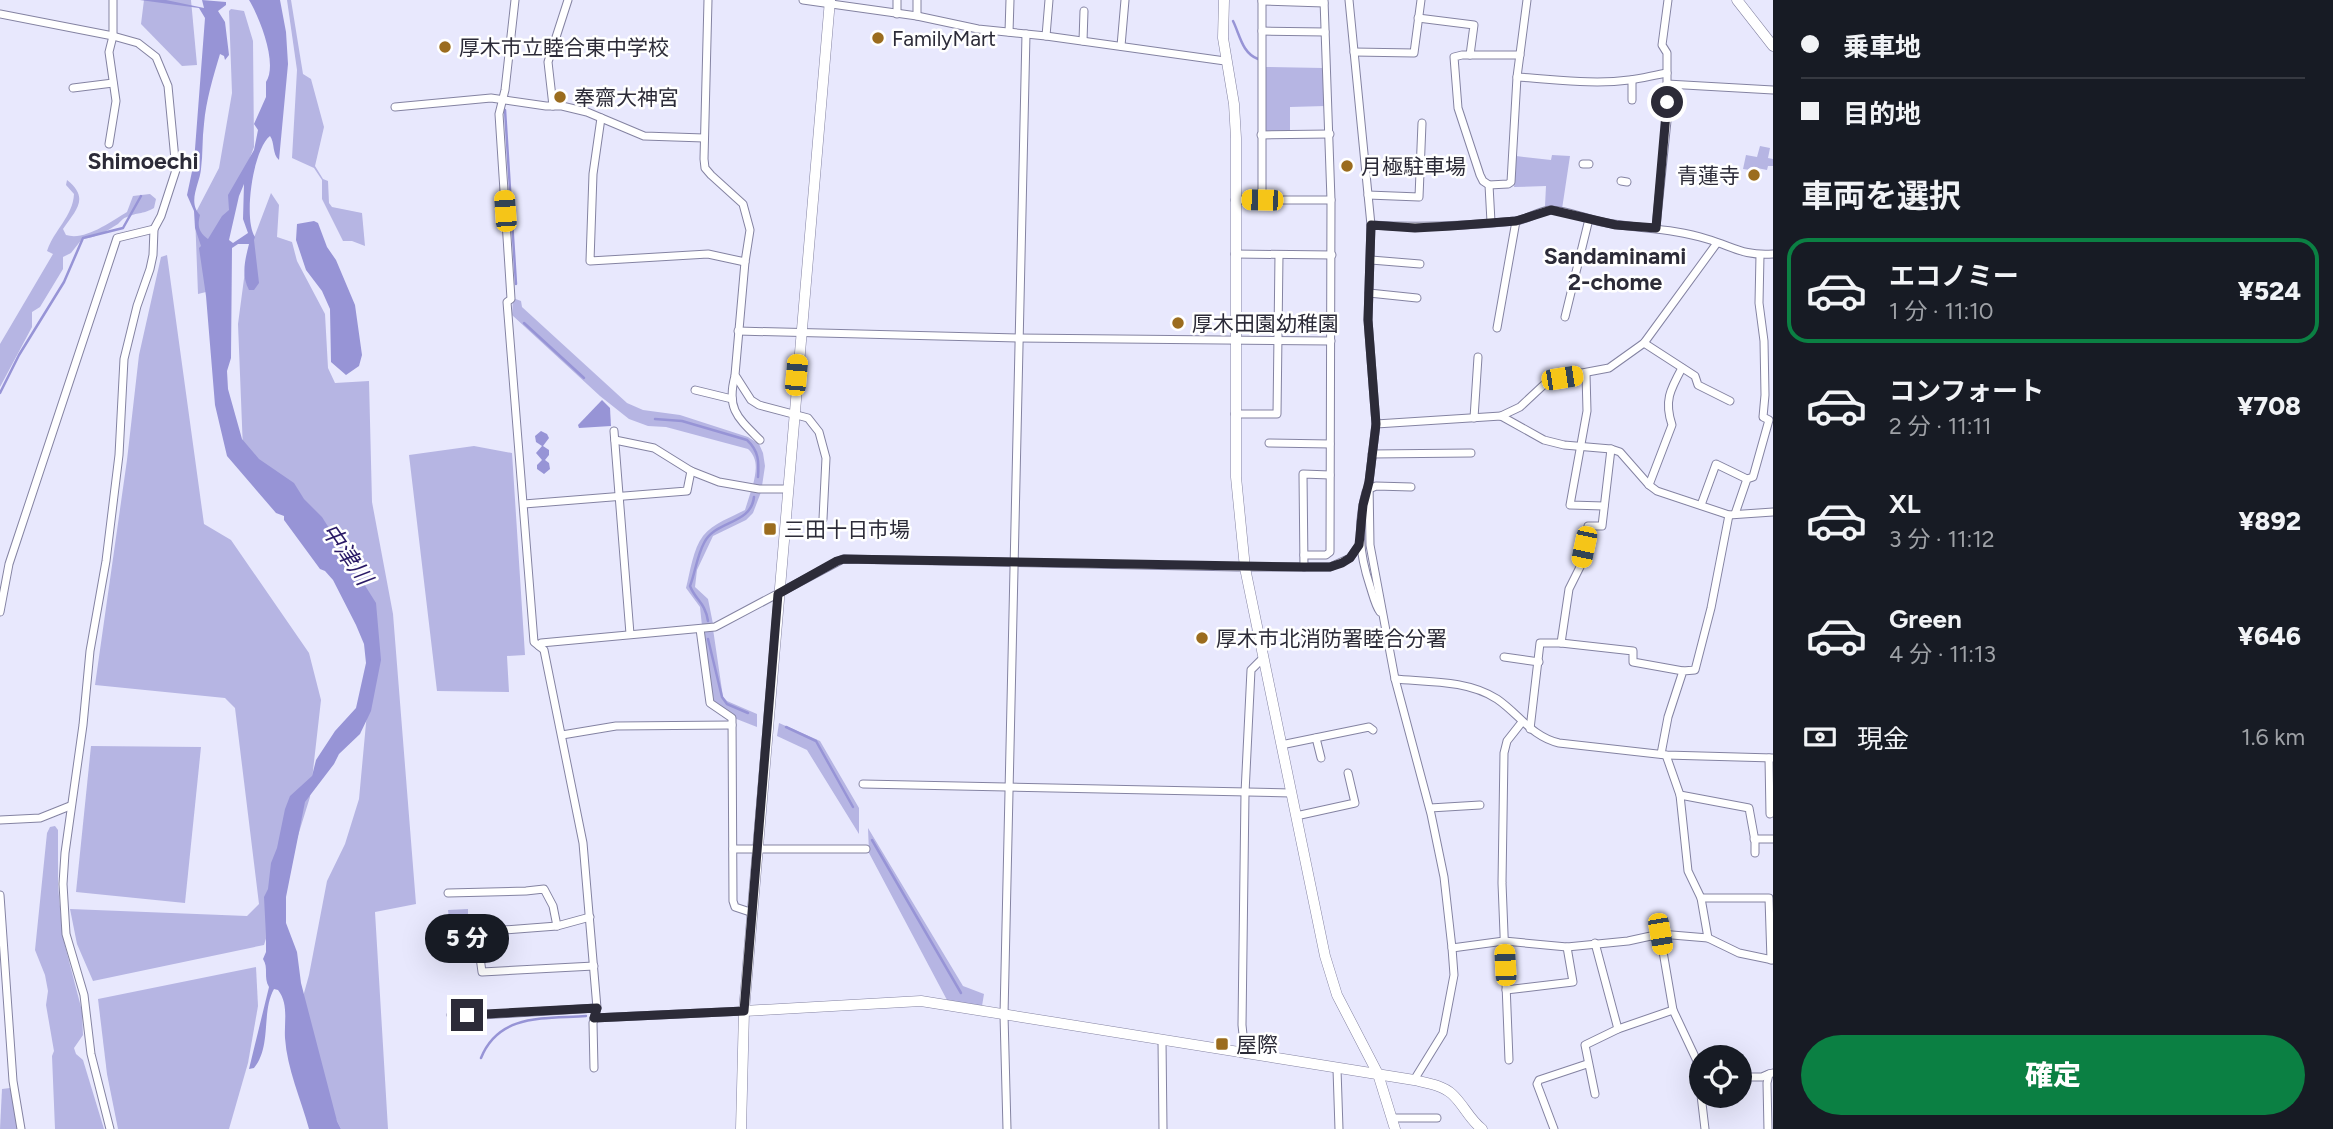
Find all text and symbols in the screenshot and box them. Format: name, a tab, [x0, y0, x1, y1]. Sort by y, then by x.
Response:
place label: FamilyMart	[892, 26, 996, 51]
marker: FamilyMart	[870, 30, 886, 46]
text: 乗車地	[1843, 31, 1921, 63]
place label: 厚木市立睦合東中学校	[459, 35, 669, 60]
marker: 厚木市立睦合東中学校	[437, 39, 453, 55]
place label: 奉齋大神宮	[574, 85, 679, 110]
route start	[1651, 86, 1683, 118]
marker: 奉齋大神宮	[552, 89, 568, 105]
text: 目的地	[1843, 98, 1921, 130]
district label: Shimoechi	[88, 147, 198, 175]
place label: 月極駐車場	[1361, 154, 1466, 179]
marker: 月極駐車場	[1339, 158, 1355, 174]
place label: 青蓮寺	[1677, 163, 1740, 188]
marker: 青蓮寺	[1746, 167, 1762, 183]
text: 車両を選択	[1801, 177, 1961, 215]
car	[494, 189, 517, 233]
car	[1241, 189, 1284, 211]
district label: Sandaminami 2-chome	[1544, 242, 1686, 296]
icon: car	[1805, 259, 1868, 322]
text: エコノミー	[1889, 260, 2019, 292]
text: ¥524	[2238, 275, 2301, 307]
text: 1 分 · 11:10	[1889, 297, 1993, 325]
place label: 厚木田園幼稚園	[1192, 311, 1339, 336]
marker: 厚木田園幼稚園	[1170, 315, 1186, 331]
car	[784, 353, 809, 397]
car	[1540, 364, 1585, 392]
icon: car	[1805, 374, 1868, 437]
text: コンフォート	[1889, 375, 2044, 407]
text: ¥708	[2237, 390, 2301, 422]
text: 2 分 · 11:11	[1889, 412, 1992, 440]
text: XL	[1889, 488, 1921, 520]
icon: car	[1805, 489, 1868, 552]
text: ¥892	[2238, 505, 2301, 537]
place label: 三田十日市場	[784, 517, 910, 542]
water label: 中津川	[316, 518, 380, 593]
marker: 三田十日市場	[762, 521, 778, 537]
car	[1570, 524, 1599, 570]
text: 3 分 · 11:12	[1889, 525, 1995, 553]
text: Green	[1889, 603, 1962, 635]
icon: car	[1805, 604, 1868, 667]
text: ¥646	[2238, 620, 2301, 652]
place label: 厚木市北消防署睦合分署	[1216, 626, 1447, 651]
marker: 厚木市北消防署睦合分署	[1194, 630, 1210, 646]
text: 4 分 · 11:13	[1889, 640, 1996, 668]
icon: cash	[1801, 718, 1839, 756]
text: 現金	[1857, 723, 1909, 755]
text: 1.6 km	[2241, 723, 2305, 751]
car	[1647, 911, 1674, 957]
callout: 5 分	[425, 914, 509, 962]
text: 5 分	[446, 924, 488, 952]
car	[1494, 943, 1517, 987]
route end	[451, 999, 483, 1031]
place label: 屋際	[1236, 1032, 1278, 1057]
button: 確定	[1801, 1035, 2305, 1115]
marker: 屋際	[1214, 1036, 1230, 1052]
map controls	[1689, 1045, 1752, 1108]
button: locate	[1689, 1045, 1752, 1108]

